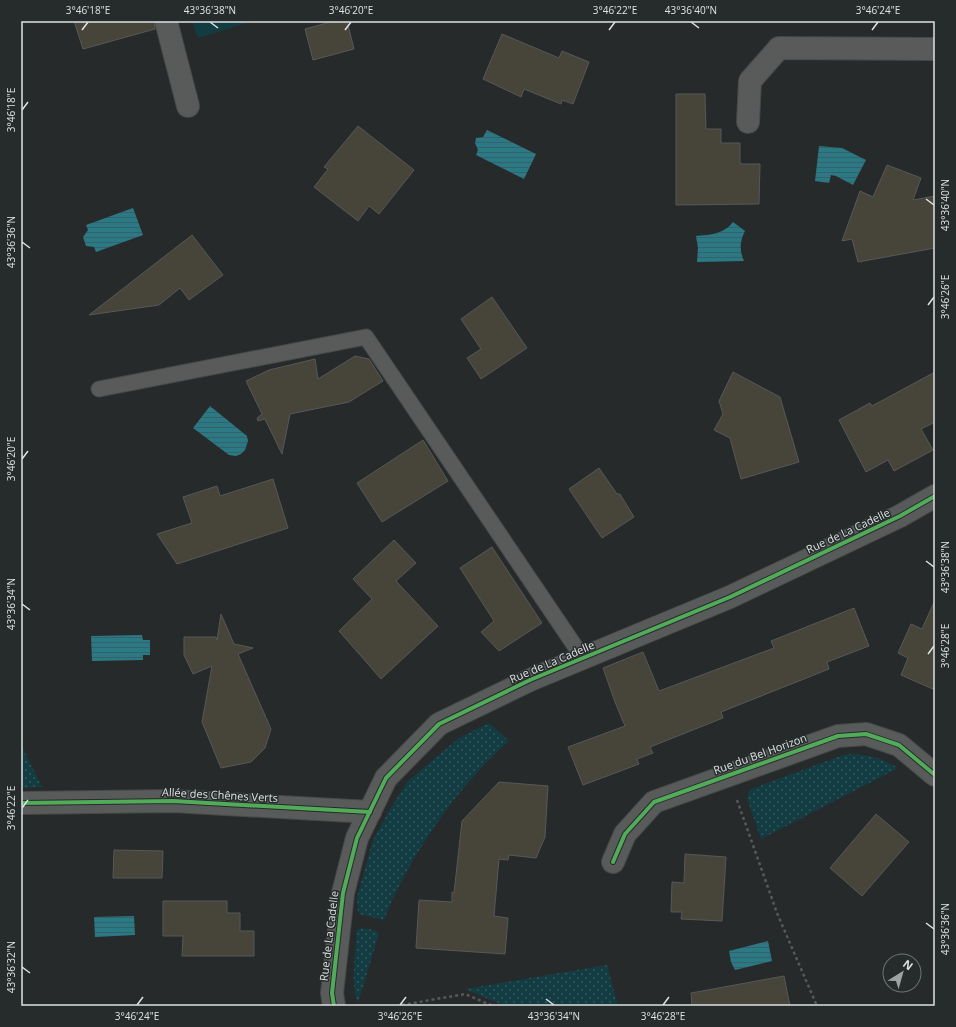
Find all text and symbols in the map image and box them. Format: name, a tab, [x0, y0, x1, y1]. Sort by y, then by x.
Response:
text: 3°46'18"E	[66, 3, 110, 17]
text: 43°36'38"N	[184, 3, 236, 17]
text: 3°46'20"E	[329, 3, 373, 17]
text: 3°46'22"E	[593, 3, 637, 17]
text: 43°36'40"N	[665, 3, 717, 17]
text: 3°46'24"E	[856, 3, 900, 17]
text: 3°46'18"E	[4, 88, 18, 132]
text: 43°36'40"N	[938, 179, 952, 231]
text: 43°36'36"N	[4, 216, 18, 268]
text: 3°46'26"E	[938, 275, 952, 319]
text: 3°46'20"E	[4, 437, 18, 481]
street label: Rue de La Cadelle	[804, 505, 892, 557]
text: 43°36'38"N	[938, 541, 952, 593]
text: 43°36'34"N	[4, 578, 18, 630]
text: 3°46'28"E	[938, 624, 952, 668]
street label: Rue de La Cadelle	[507, 637, 596, 686]
street label: Rue du Bel Horizon	[711, 730, 809, 777]
street label: Allée des Chênes Verts	[162, 784, 278, 805]
text: 3°46'22"E	[4, 786, 18, 830]
street label: Rue de La Cadelle	[316, 890, 341, 982]
text: 43°36'36"N	[938, 903, 952, 955]
text: 43°36'32"N	[4, 941, 18, 993]
north arrow	[882, 953, 922, 993]
text: N	[900, 956, 916, 973]
text: 3°46'24"E	[115, 1009, 159, 1023]
text: 3°46'26"E	[378, 1009, 422, 1023]
text: 43°36'34"N	[528, 1009, 580, 1023]
text: 3°46'28"E	[641, 1009, 685, 1023]

